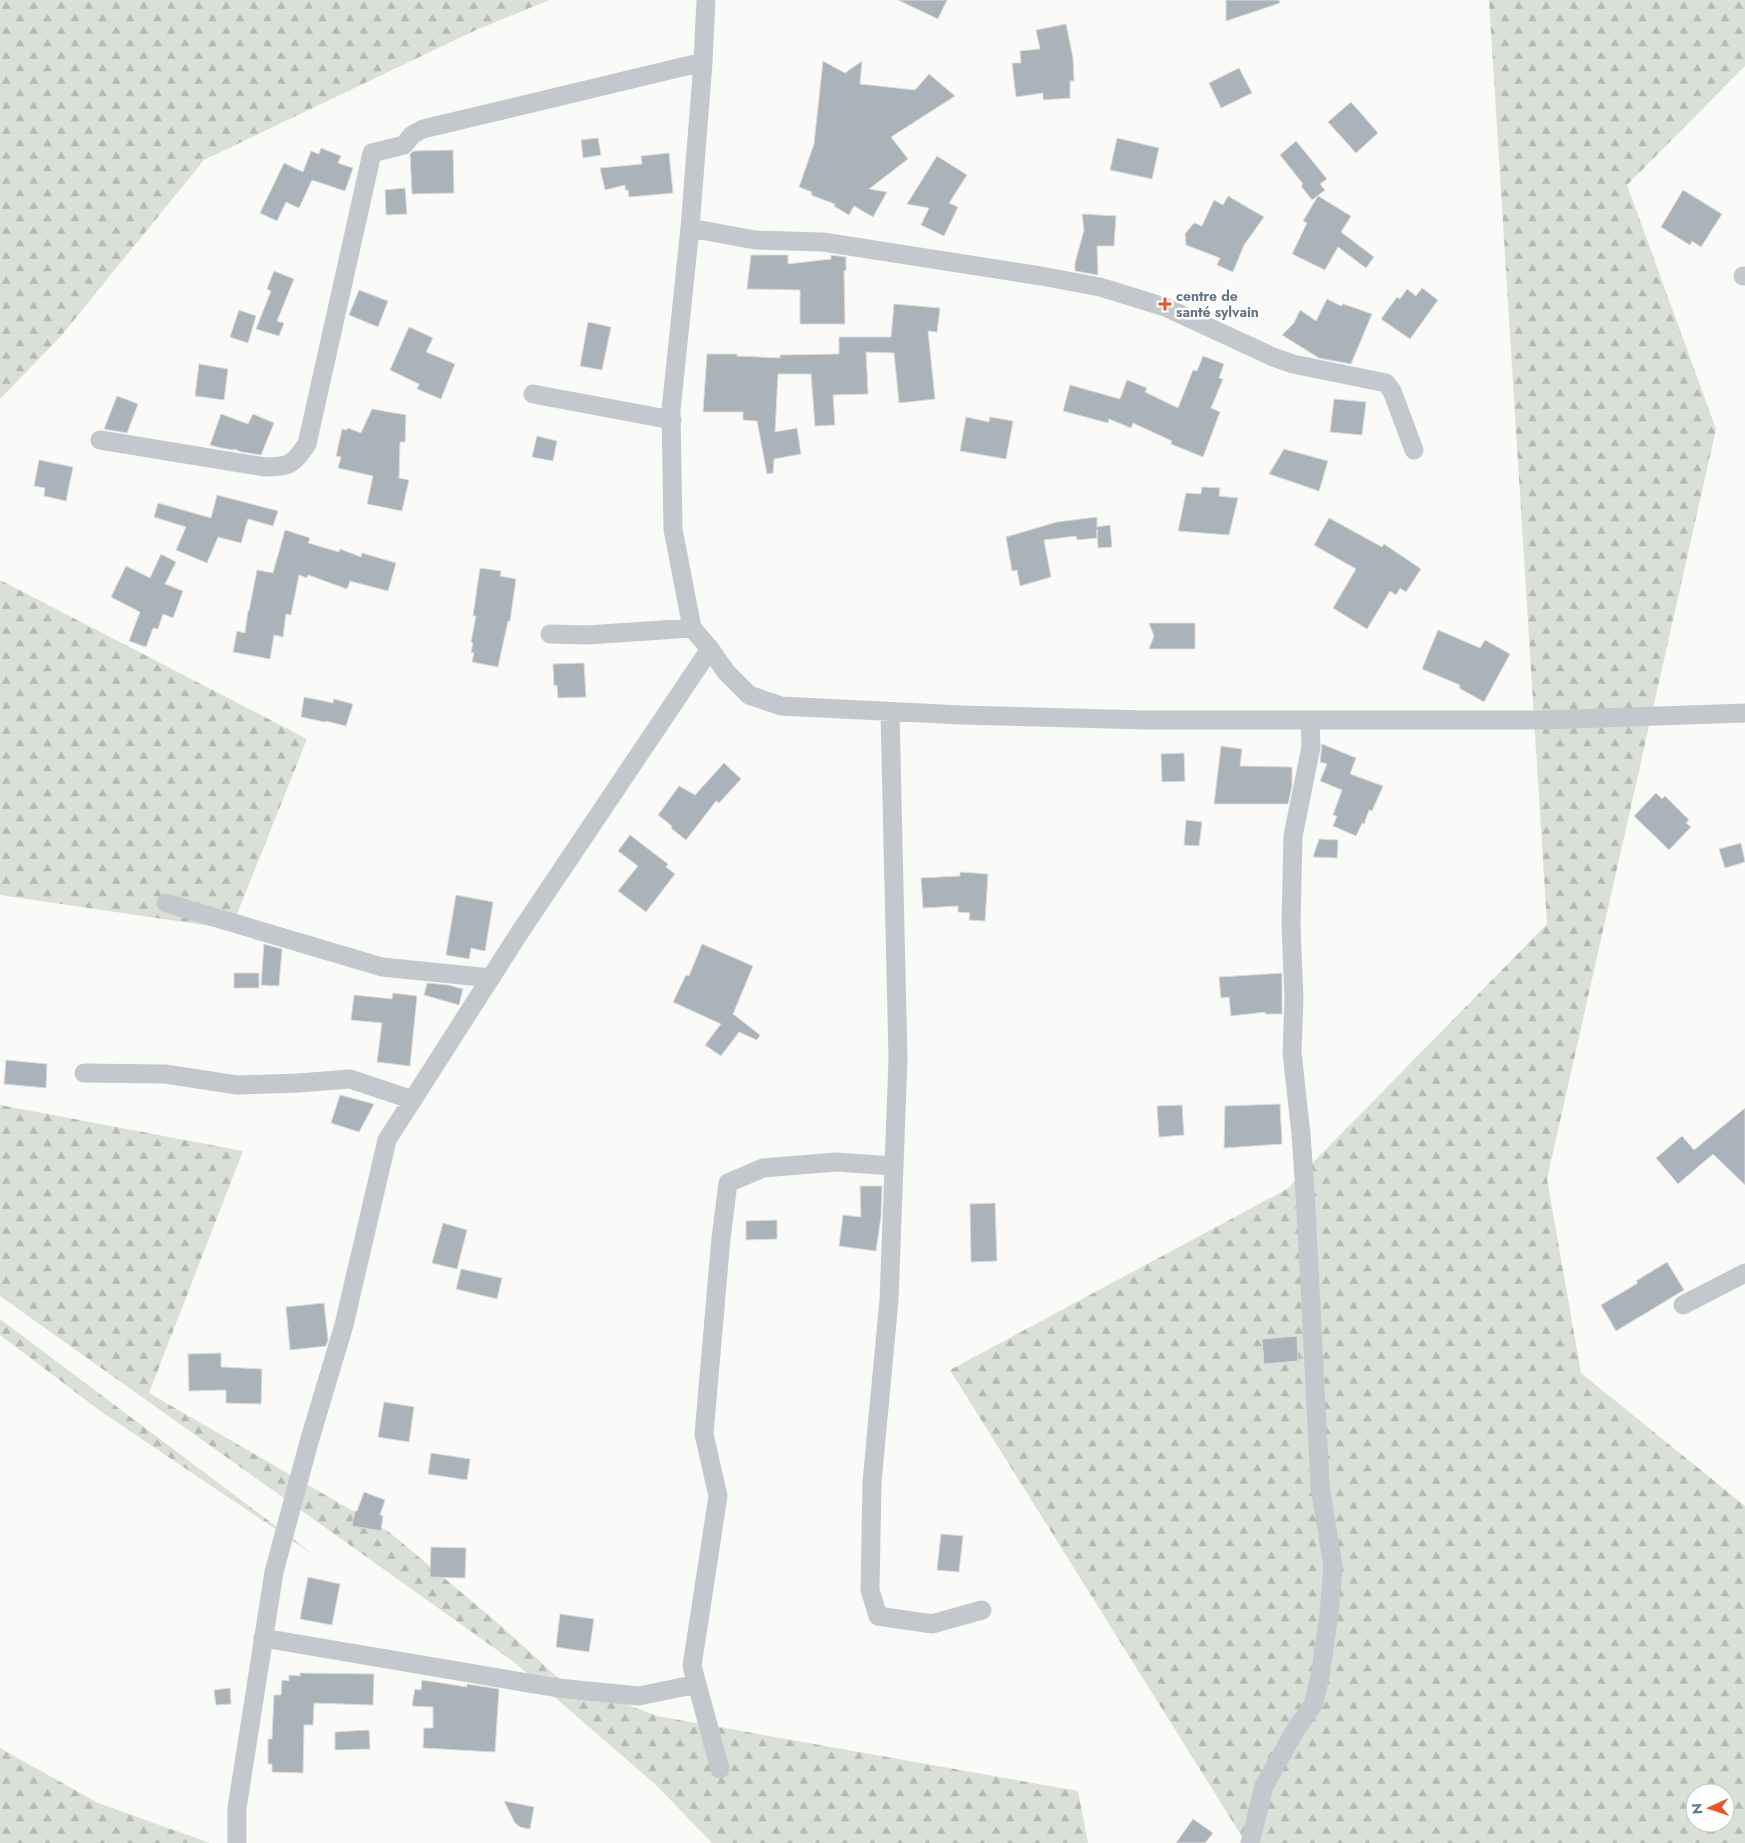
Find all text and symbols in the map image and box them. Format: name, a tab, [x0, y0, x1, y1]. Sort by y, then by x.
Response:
place label: centre de santé sylvain	[1176, 286, 1259, 322]
marker: centre de santé sylvain	[1158, 297, 1172, 311]
north arrow	[1685, 1783, 1735, 1833]
text: N	[1687, 1803, 1707, 1815]

